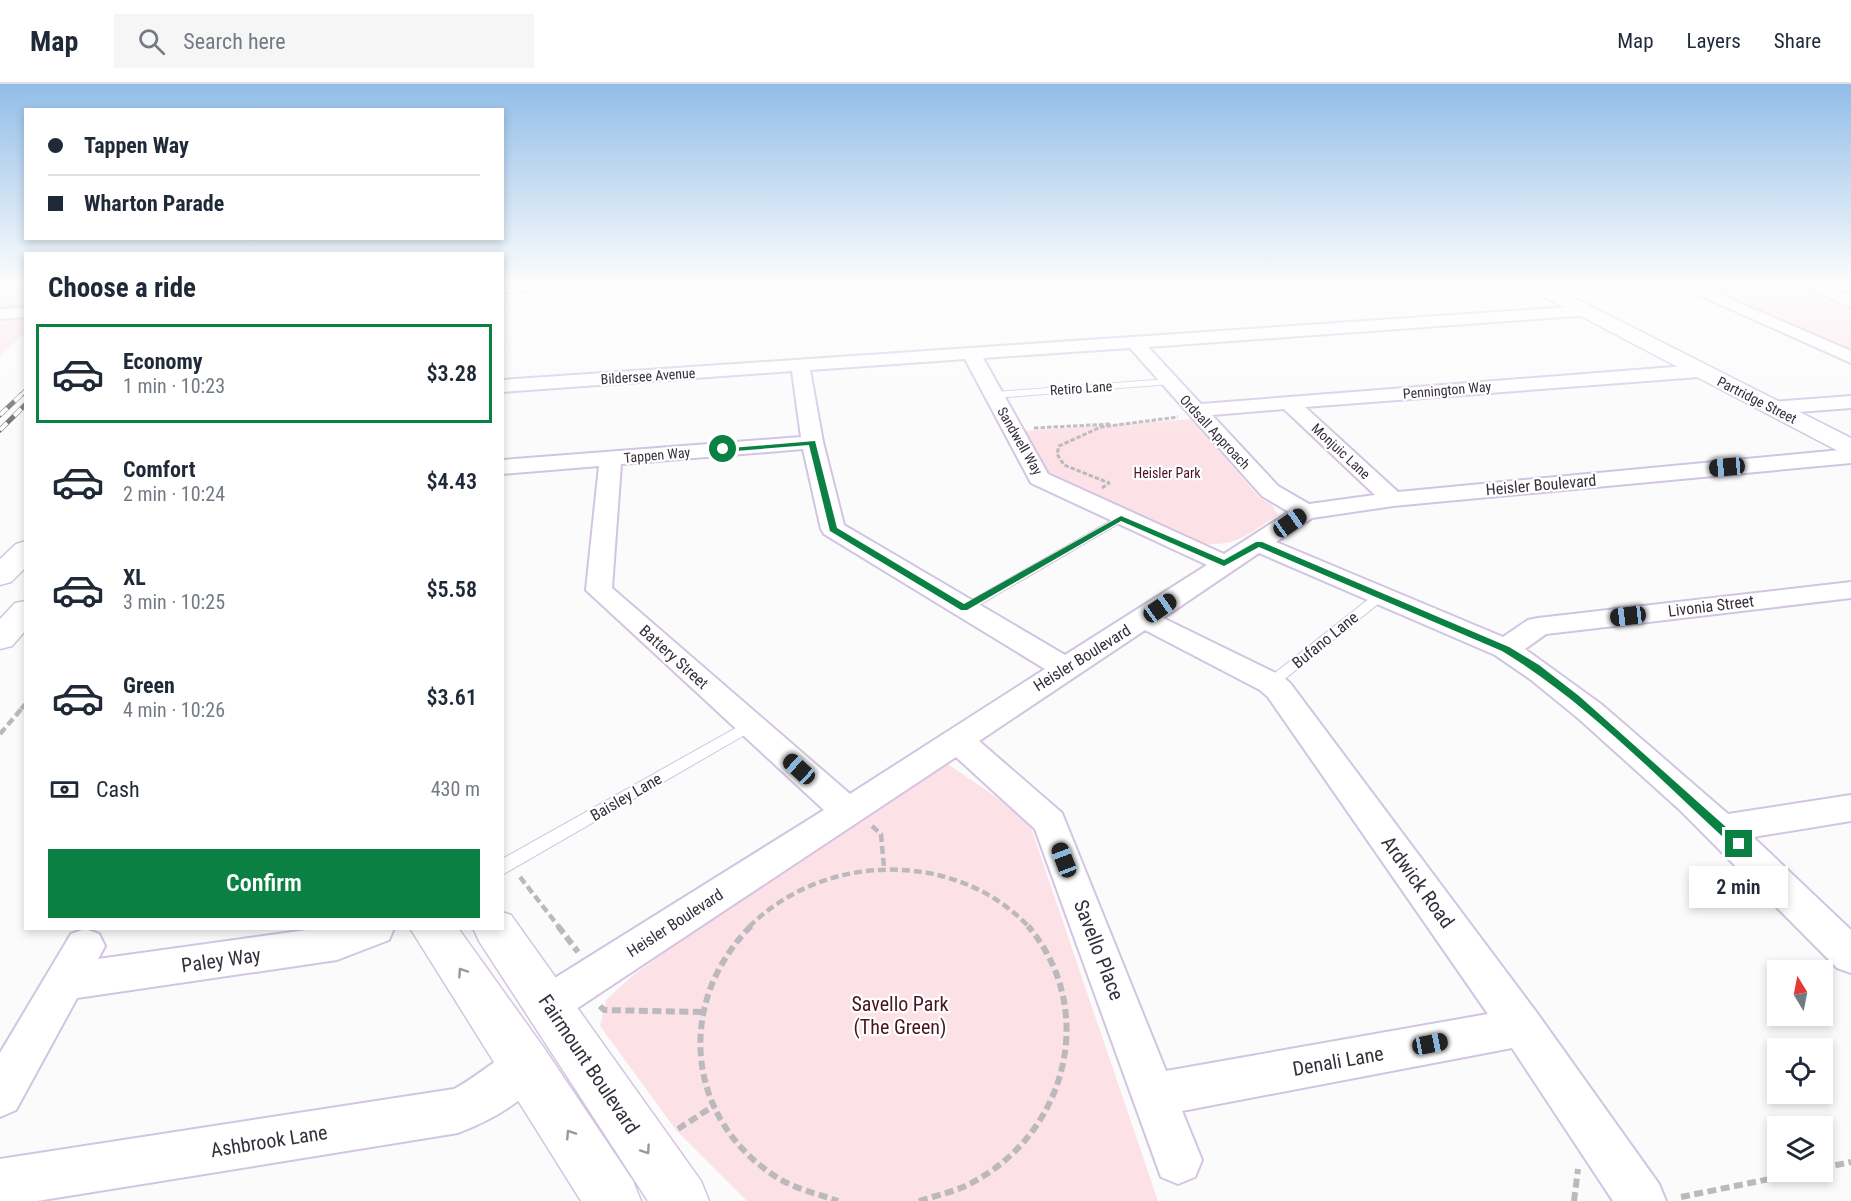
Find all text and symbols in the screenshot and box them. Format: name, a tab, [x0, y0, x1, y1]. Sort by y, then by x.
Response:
search box	[114, 14, 534, 68]
text: Map	[30, 25, 78, 58]
icon: search	[135, 25, 168, 58]
text: Search here	[183, 29, 286, 54]
text: Map	[1617, 29, 1654, 53]
text: Layers	[1687, 29, 1741, 53]
text: Share	[1774, 29, 1821, 53]
text: Tappen Way	[84, 133, 189, 158]
text: Wharton Parade	[84, 191, 224, 216]
text: Choose a ride	[48, 272, 196, 304]
icon: car	[51, 347, 105, 401]
text: Economy	[123, 349, 203, 374]
text: $3.28	[426, 361, 477, 386]
street label: Bildersee Avenue	[600, 365, 696, 387]
street label: Partridge Street	[1715, 373, 1799, 427]
text: 1 min · 10:23	[123, 374, 225, 398]
street label: Retiro Lane	[1049, 378, 1113, 398]
street label: Pennington Way	[1402, 378, 1492, 402]
street label: Ordsall Approach	[1177, 392, 1253, 472]
street label: Sandwell Way	[994, 404, 1046, 478]
street label: Monjuic Lane	[1309, 420, 1374, 482]
route start	[709, 435, 736, 462]
street label: Tappen Way	[623, 444, 691, 466]
icon: car	[51, 455, 105, 509]
car	[1708, 456, 1746, 478]
text: Comfort	[123, 457, 196, 482]
park label: Heisler Park	[1133, 465, 1201, 481]
text: $4.43	[426, 469, 477, 494]
street label: Heisler Boulevard	[1485, 471, 1597, 499]
text: 2 min · 10:24	[123, 482, 225, 506]
car	[1270, 505, 1310, 541]
icon: car	[51, 563, 105, 617]
text: XL	[123, 565, 146, 590]
text: $5.58	[426, 577, 477, 602]
text: 3 min · 10:25	[123, 590, 225, 614]
car	[1140, 590, 1180, 626]
street label: Livonia Street	[1667, 591, 1755, 621]
car	[1609, 605, 1647, 627]
street label: Bufano Lane	[1288, 608, 1362, 672]
street label: Battery Street	[636, 621, 713, 693]
street label: Heisler Boulevard	[1030, 621, 1134, 695]
icon: car	[51, 671, 105, 725]
text: Green	[123, 673, 175, 698]
text: $3.61	[426, 685, 477, 710]
text: 4 min · 10:26	[123, 698, 225, 722]
car	[780, 750, 818, 788]
street label: Baisley Lane	[587, 769, 665, 825]
icon: cash	[48, 773, 81, 806]
text: Cash	[96, 777, 140, 802]
text: 430 m	[431, 777, 480, 801]
route end	[1725, 830, 1752, 857]
street label: Ardwick Road	[1377, 831, 1459, 933]
car	[1049, 840, 1079, 880]
button: Confirm	[48, 849, 480, 918]
callout: 2 min	[1690, 865, 1788, 907]
text: 2 min	[1716, 875, 1761, 899]
street label: Heisler Boulevard	[623, 885, 727, 961]
street label: Savello Place	[1069, 897, 1129, 1003]
street label: Paley Way	[180, 943, 262, 977]
north arrow	[1767, 960, 1833, 1026]
map controls	[1767, 960, 1833, 1182]
one-way arrow	[458, 968, 469, 979]
street label: Fairmount Boulevard	[534, 990, 644, 1138]
park label: Savello Park (The Green)	[851, 992, 949, 1039]
car	[1411, 1032, 1449, 1056]
button: locate	[1767, 1038, 1833, 1104]
street label: Denali Lane	[1291, 1041, 1385, 1081]
button: layers	[1767, 1116, 1833, 1182]
street label: Ashbrook Lane	[209, 1120, 329, 1162]
one-way arrow	[566, 1130, 577, 1141]
one-way arrow	[639, 1144, 651, 1154]

